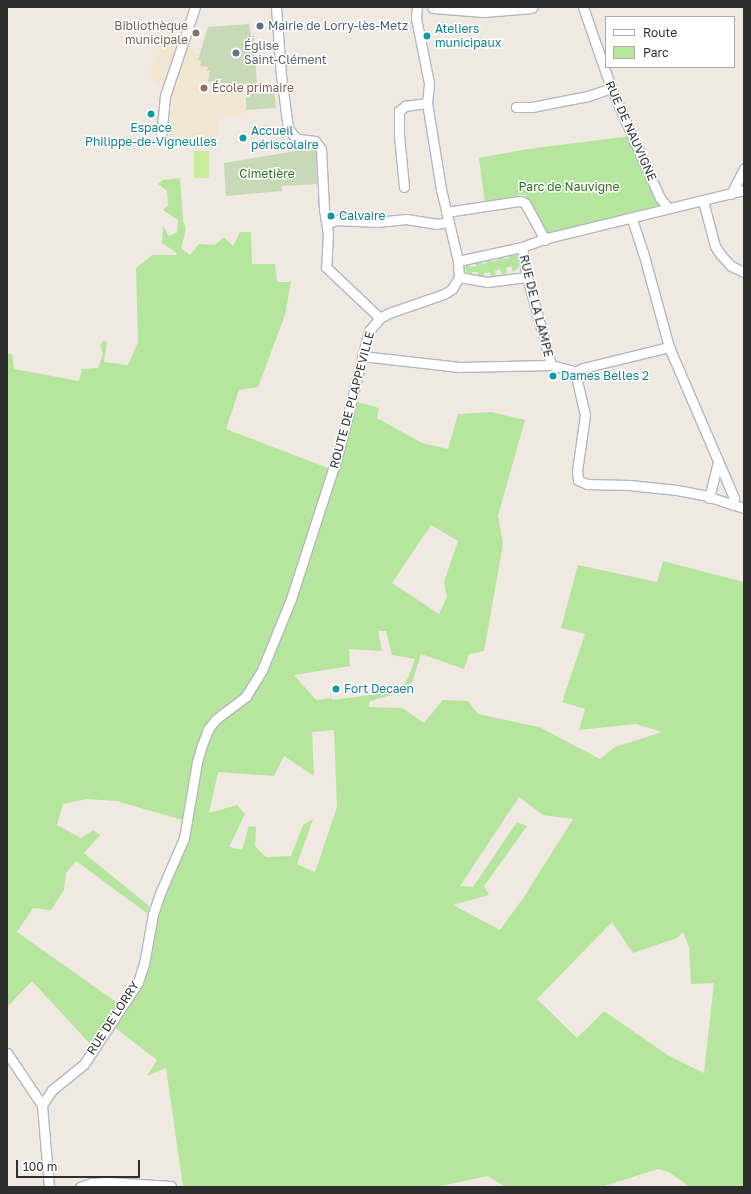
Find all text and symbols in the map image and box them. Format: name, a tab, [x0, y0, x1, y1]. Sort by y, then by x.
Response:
legend	[605, 16, 735, 68]
place label: Bibliothèque municipale	[114, 19, 188, 47]
place label: Mairie de Lorry-lès-Metz	[268, 19, 408, 33]
marker: Mairie de Lorry-lès-Metz	[255, 21, 265, 31]
place label: Ateliers municipaux	[435, 22, 501, 50]
text: Route	[643, 25, 677, 40]
marker: Bibliothèque municipale	[191, 28, 201, 38]
marker: Ateliers municipaux	[422, 31, 432, 41]
place label: Église Saint-Clément	[244, 39, 327, 67]
text: Parc	[643, 45, 669, 60]
marker: Église Saint-Clément	[231, 48, 241, 58]
street label: RUE DE NAUVIGNE	[602, 79, 660, 183]
place label: École primaire	[212, 81, 294, 95]
marker: École primaire	[199, 83, 209, 93]
marker: Espace Philippe-de-Vigneulles	[146, 109, 156, 119]
place label: Espace Philippe-de-Vigneulles	[85, 121, 217, 149]
place label: Accueil périscolaire	[251, 124, 319, 152]
marker: Accueil périscolaire	[238, 133, 248, 143]
park label: Cimetière	[239, 167, 295, 181]
park label: Parc de Nauvigne	[519, 180, 619, 194]
place label: Calvaire	[339, 209, 385, 223]
marker: Calvaire	[326, 211, 336, 221]
street label: RUE DE LA LAMPE	[516, 253, 556, 359]
street label: ROUTE DE PLAPPEVILLE	[327, 330, 377, 470]
place label: Dames Belles 2	[561, 369, 649, 383]
marker: Dames Belles 2	[548, 371, 558, 381]
place label: Fort Decaen	[344, 682, 414, 696]
marker: Fort Decaen	[331, 684, 341, 694]
street label: RUE DE LORRY	[84, 979, 142, 1057]
scale bar	[18, 1152, 142, 1178]
text: 100 m	[23, 1159, 57, 1174]

